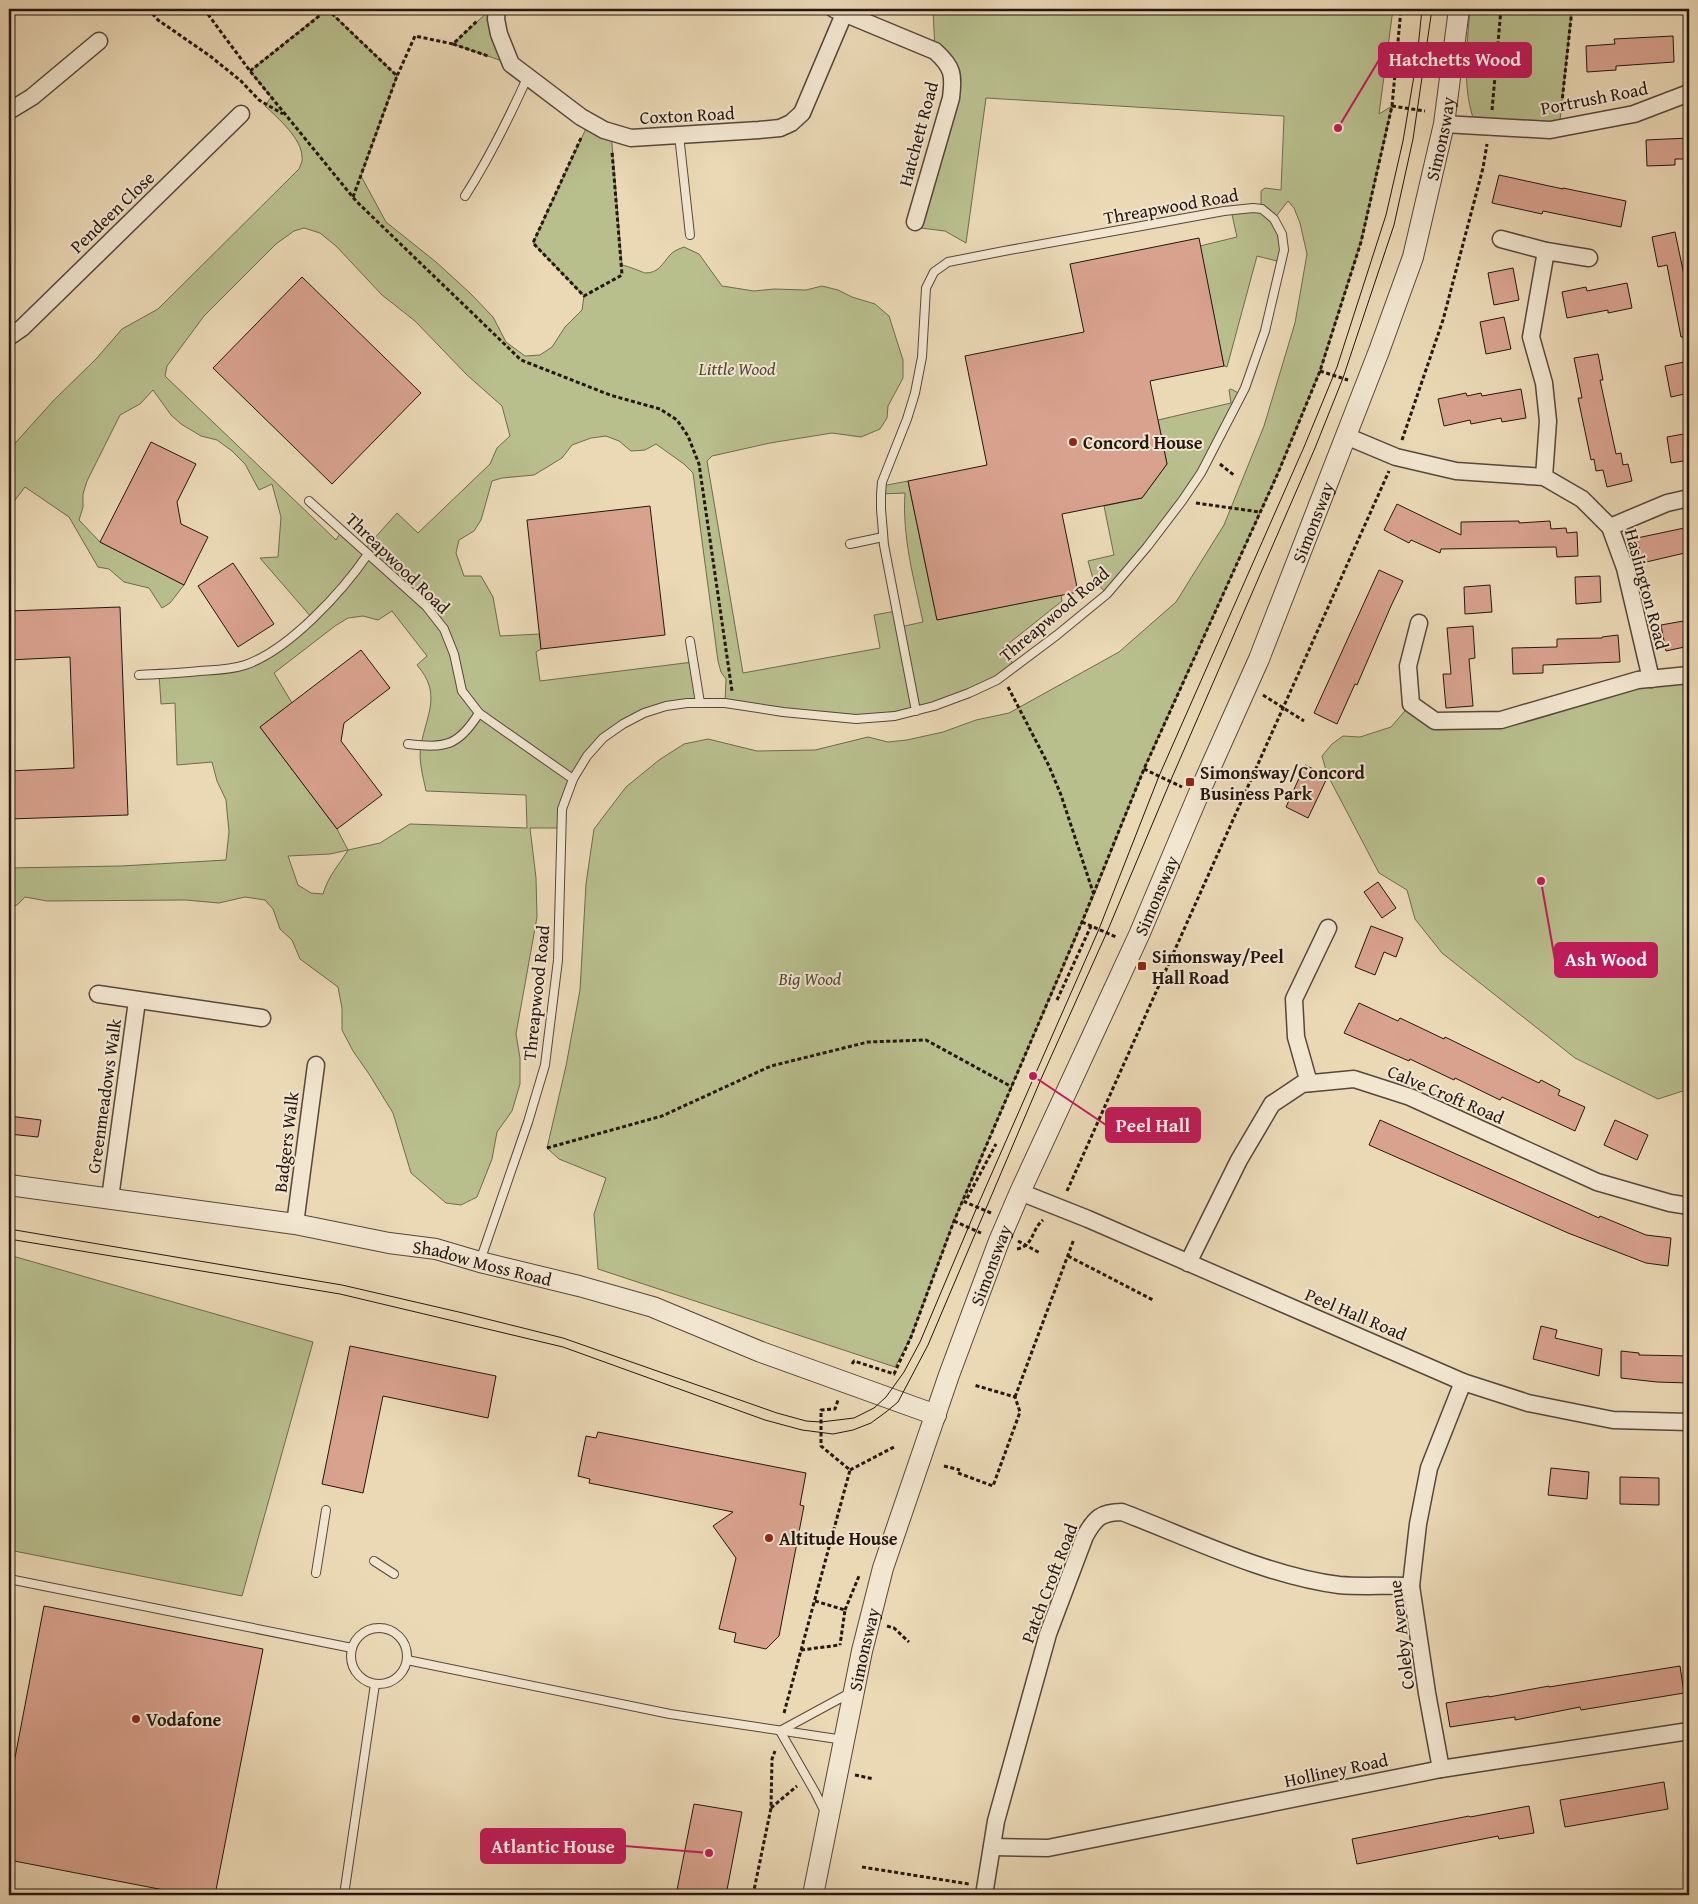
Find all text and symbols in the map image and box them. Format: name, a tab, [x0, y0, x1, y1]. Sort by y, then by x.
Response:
callout: Hatchetts Wood	[1379, 43, 1531, 77]
text: Hatchetts Wood	[1389, 45, 1521, 73]
street label: Portrush Road	[1538, 74, 1650, 122]
street label: Hatchett Road	[891, 78, 945, 189]
street label: Simonsway	[1418, 95, 1461, 183]
street label: Coxton Road	[639, 99, 736, 131]
street label: Pendeen Close	[64, 165, 160, 259]
street label: Threapwood Road	[1102, 181, 1241, 231]
park label: Little Wood	[697, 355, 776, 382]
place label: Concord House	[1083, 429, 1203, 456]
marker: Concord House	[1067, 436, 1079, 448]
street label: Simonsway	[1284, 477, 1340, 567]
street label: Threapwood Road	[340, 506, 457, 620]
street label: Haslington Road	[1618, 526, 1676, 653]
street label: Threapwood Road	[993, 560, 1115, 668]
place label: Simonsway/Concord Business Park	[1200, 759, 1366, 807]
marker: Simonsway/Concord Business Park	[1184, 776, 1196, 788]
street label: Simonsway	[1127, 851, 1185, 940]
street label: Threapwood Road	[515, 924, 557, 1062]
place label: Simonsway/Peel Hall Road	[1152, 943, 1284, 991]
callout: Ash Wood	[1555, 943, 1657, 977]
text: Ash Wood	[1565, 945, 1647, 973]
marker: Simonsway/Peel Hall Road	[1136, 960, 1148, 972]
park label: Big Wood	[777, 965, 842, 992]
street label: Greenmeadows Walk	[80, 1016, 128, 1175]
street label: Calve Croft Road	[1384, 1057, 1509, 1131]
street label: Badgers Walk	[266, 1089, 306, 1194]
callout: Peel Hall	[1106, 1108, 1200, 1142]
text: Peel Hall	[1116, 1111, 1190, 1139]
street label: Simonsway	[963, 1220, 1018, 1309]
street label: Shadow Moss Road	[411, 1233, 555, 1293]
street label: Peel Hall Road	[1301, 1281, 1411, 1348]
street label: Patch Croft Road	[1014, 1519, 1084, 1647]
place label: Altitude House	[779, 1525, 898, 1552]
marker: Altitude House	[763, 1532, 775, 1544]
street label: Coleby Avenue	[1381, 1579, 1421, 1691]
street label: Simonsway	[841, 1604, 886, 1693]
place label: Vodafone	[146, 1706, 222, 1733]
marker: Vodafone	[130, 1713, 142, 1725]
street label: Holliney Road	[1282, 1746, 1391, 1794]
callout: Atlantic House	[481, 1829, 625, 1863]
text: Atlantic House	[491, 1832, 615, 1860]

